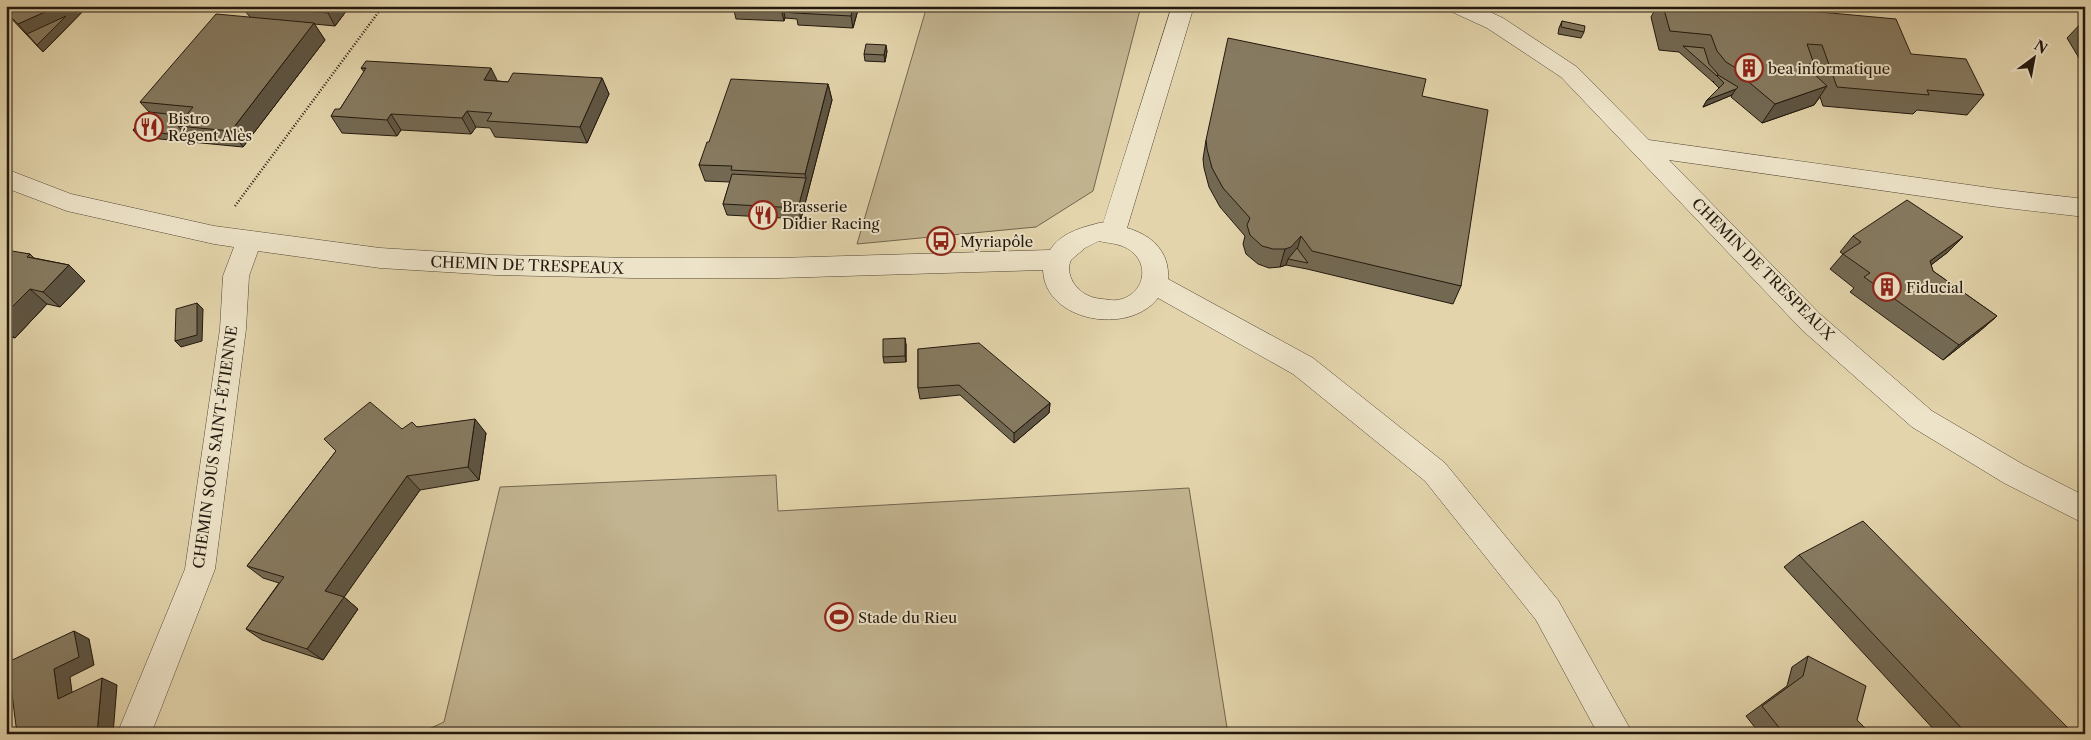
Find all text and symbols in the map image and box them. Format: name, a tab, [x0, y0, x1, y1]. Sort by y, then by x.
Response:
north arrow	[2008, 32, 2058, 82]
text: N	[2031, 36, 2051, 58]
building icon: bea informatique	[1734, 53, 1764, 83]
place label: bea informatique	[1768, 59, 1890, 78]
place label: Bistro Régent Alès	[168, 109, 252, 145]
restaurant icon: Bistro Régent Alès	[134, 112, 164, 142]
street label: CHEMIN DE TRESPEAUX	[1688, 194, 1838, 344]
place label: Brasserie Didier Racing	[782, 197, 880, 233]
restaurant icon: Brasserie Didier Racing	[748, 200, 778, 230]
bus stop icon: Myriapôle	[926, 226, 956, 256]
place label: Myriapôle	[960, 232, 1033, 251]
street label: CHEMIN DE TRESPEAUX	[430, 252, 624, 278]
building icon: Fiducial	[1872, 272, 1902, 302]
place label: Fiducial	[1906, 278, 1964, 297]
street label: CHEMIN SOUS SAINT-ÉTIENNE	[189, 324, 241, 570]
sports icon: Stade du Rieu	[824, 602, 854, 632]
place label: Stade du Rieu	[858, 608, 957, 627]

